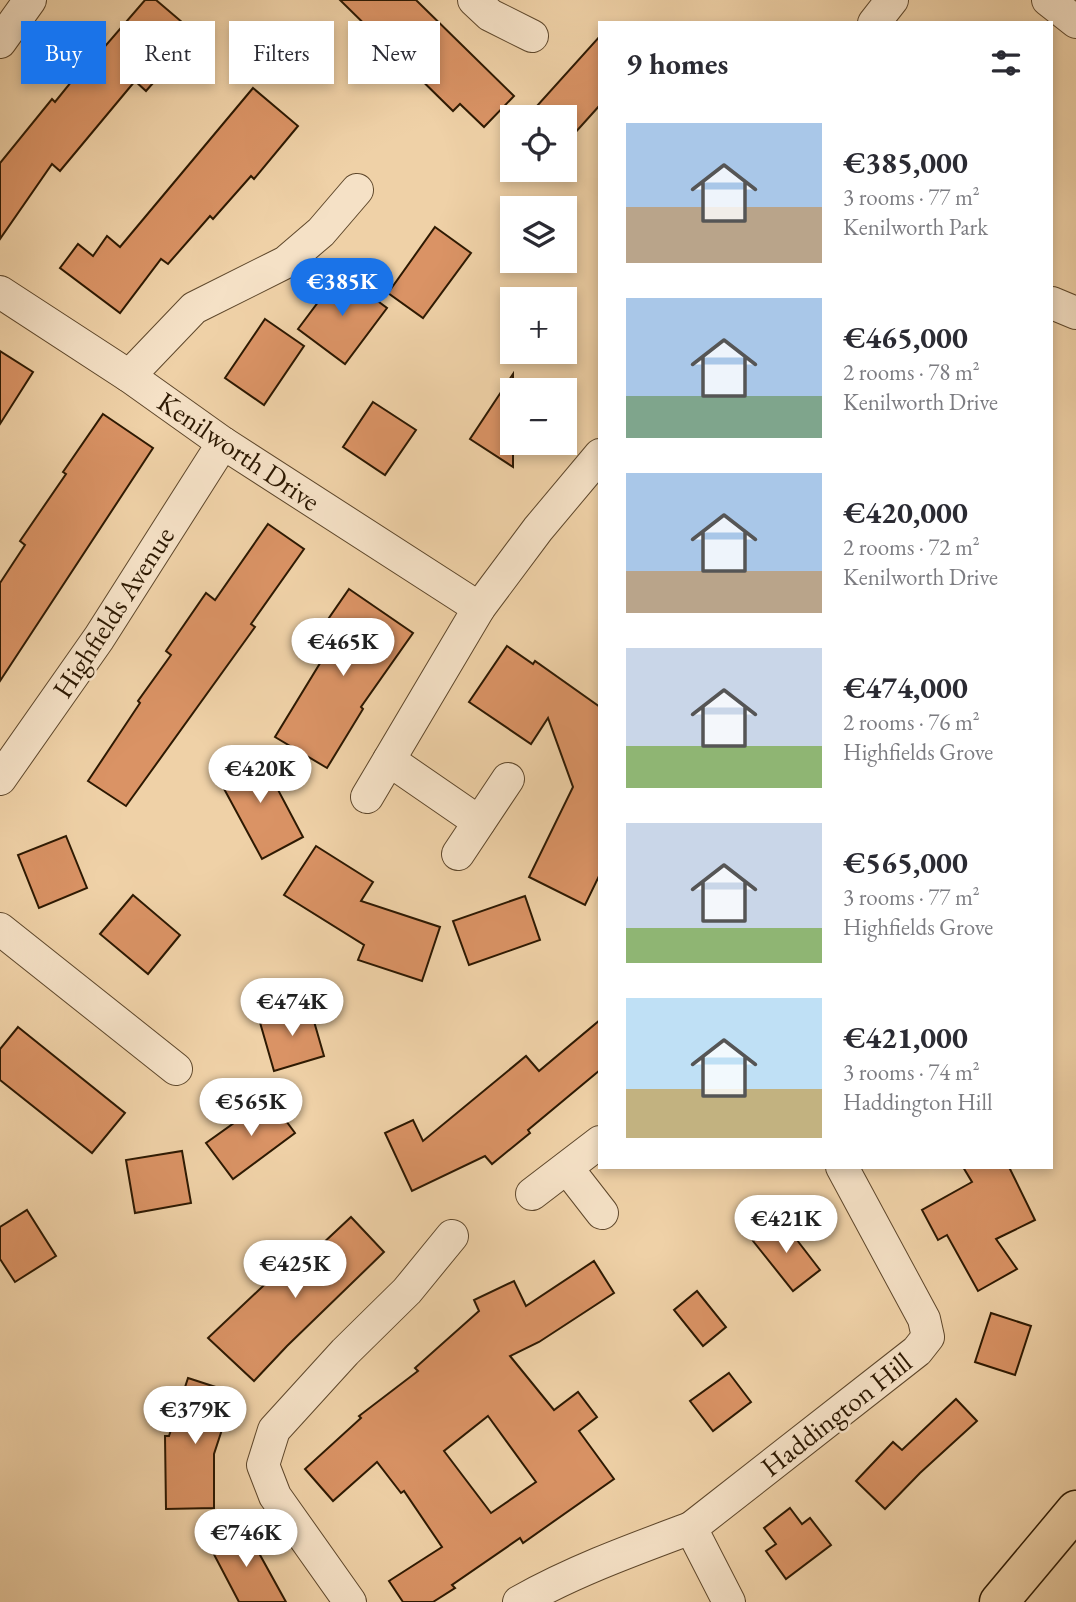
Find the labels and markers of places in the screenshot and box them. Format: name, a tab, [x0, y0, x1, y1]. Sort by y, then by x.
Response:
pin: €385K	[293, 258, 391, 318]
pin: €465K	[294, 618, 392, 678]
pin: €420K	[211, 746, 309, 805]
pin: €474K	[243, 978, 341, 1038]
pin: €565K	[202, 1078, 300, 1138]
pin: €421K	[737, 1196, 835, 1255]
pin: €425K	[246, 1240, 344, 1300]
pin: €379K	[146, 1386, 244, 1446]
pin: €746K	[197, 1510, 295, 1569]

